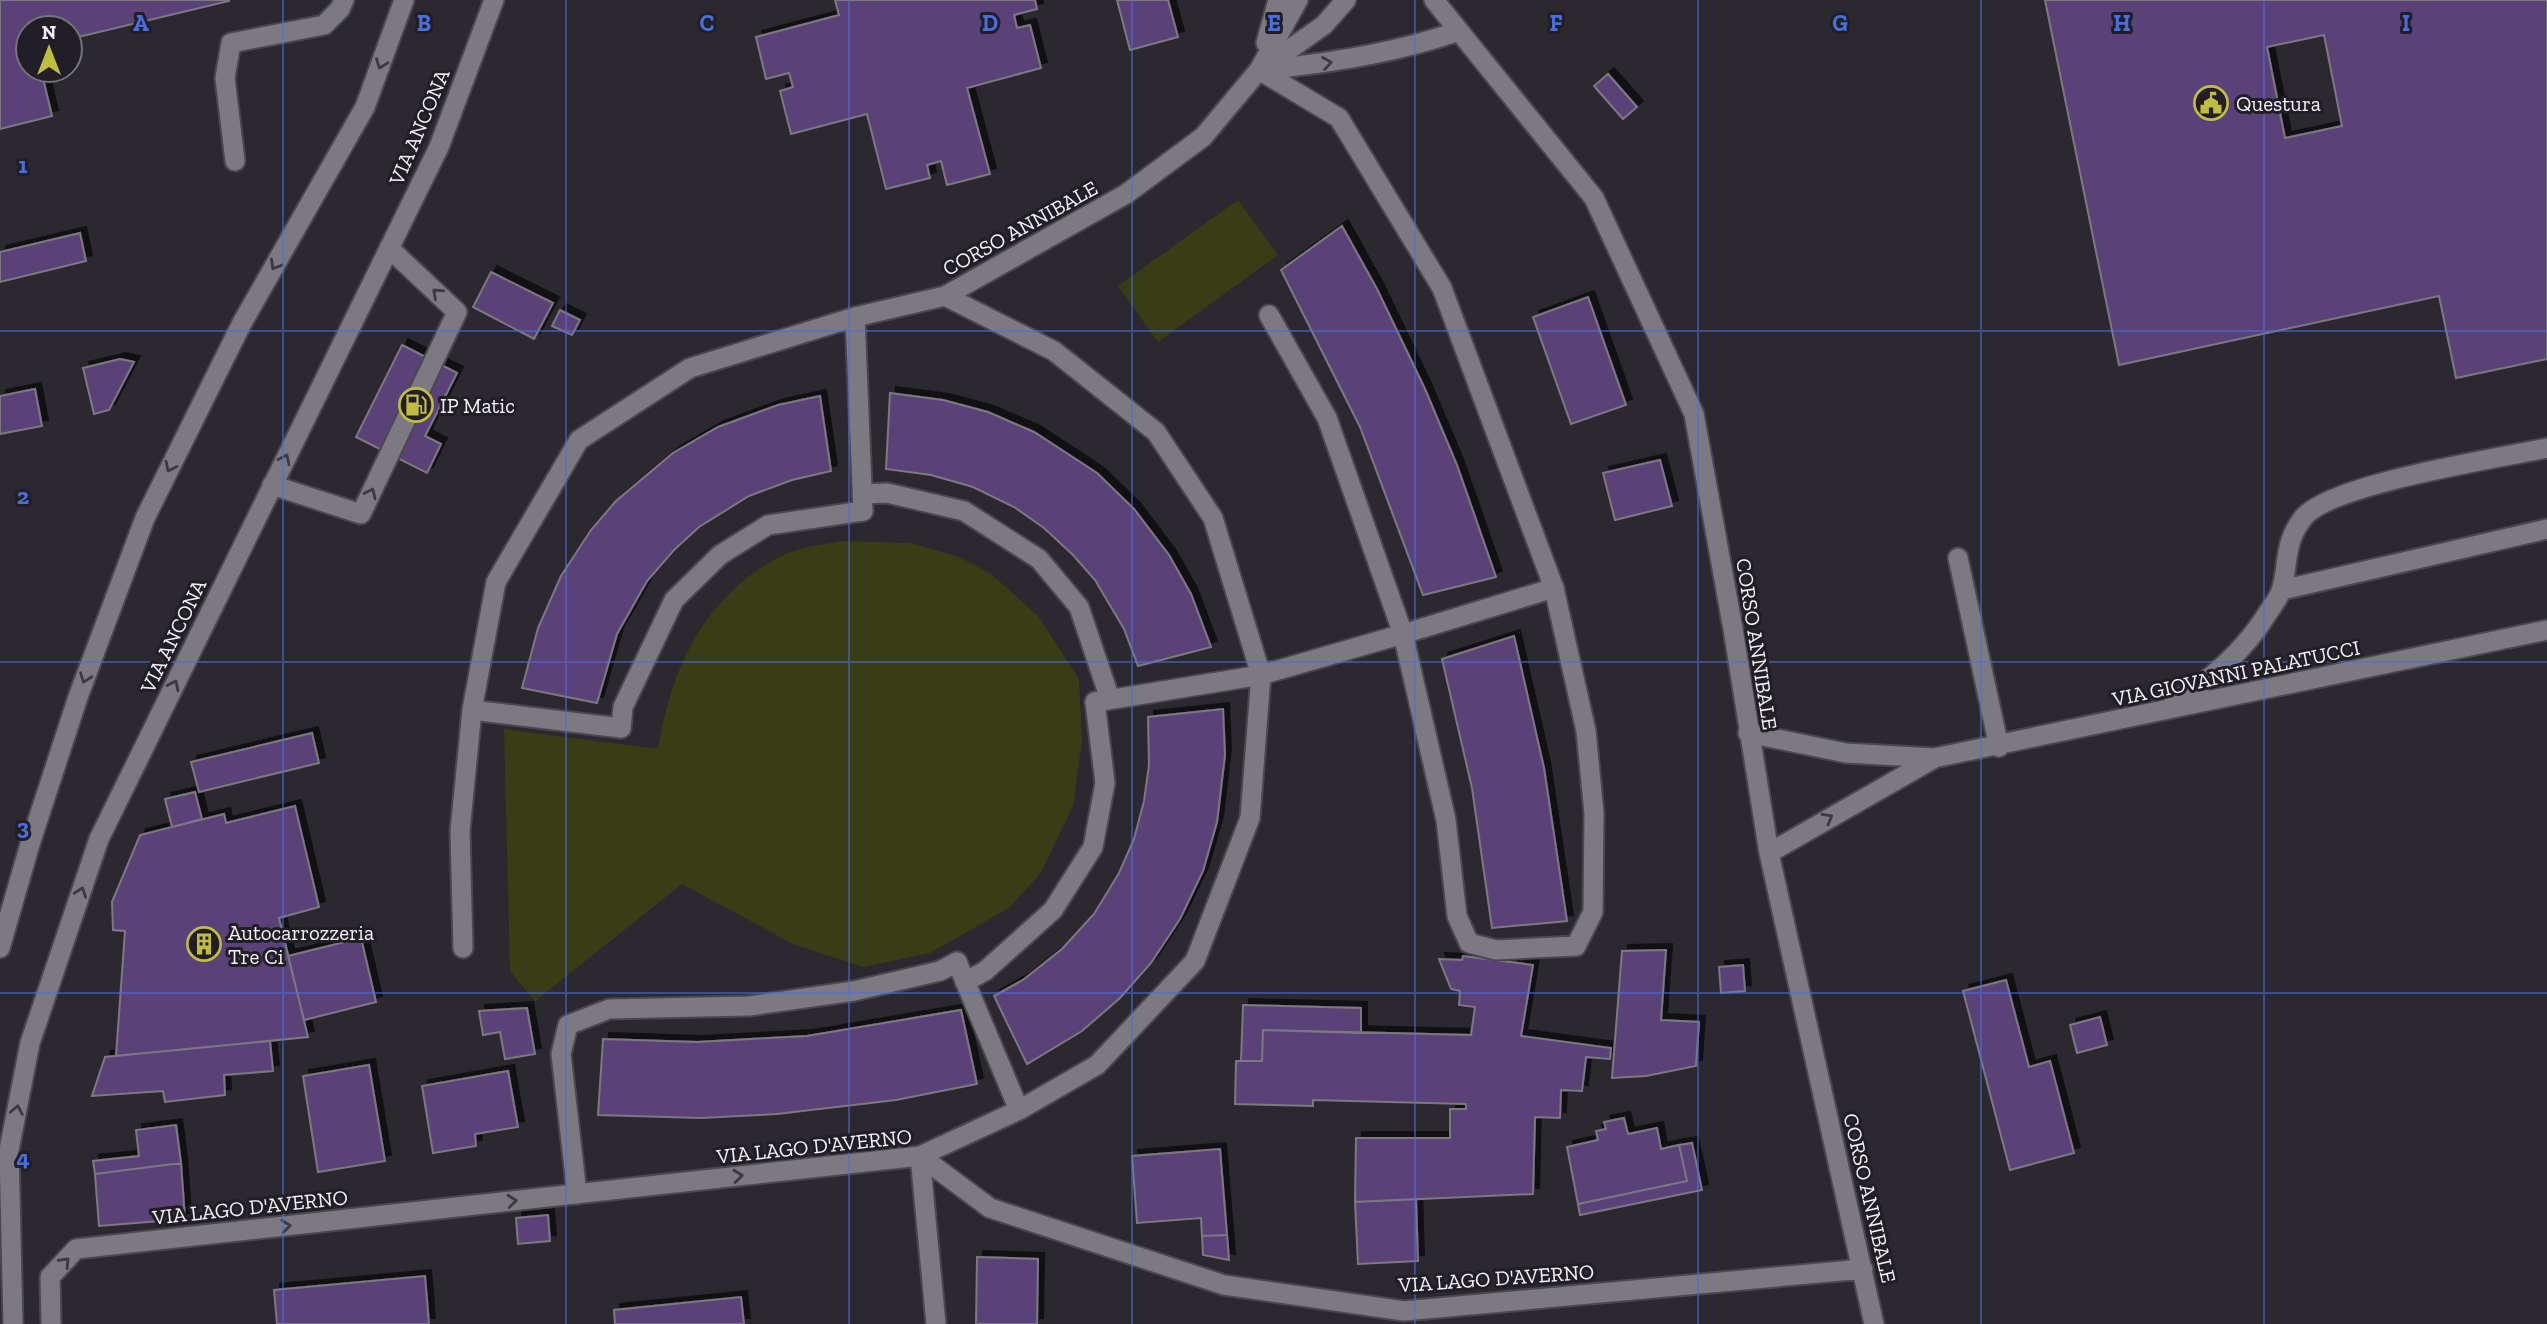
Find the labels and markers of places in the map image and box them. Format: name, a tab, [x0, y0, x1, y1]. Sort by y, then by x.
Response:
public building icon: Questura	[2192, 84, 2230, 122]
place label: Questura	[2236, 91, 2321, 116]
fuel station icon: IP Matic	[397, 386, 435, 424]
place label: IP Matic	[440, 393, 515, 418]
place label: Autocarrozzeria Tre Ci	[228, 920, 374, 969]
building icon: Autocarrozzeria Tre Ci	[185, 925, 223, 963]

